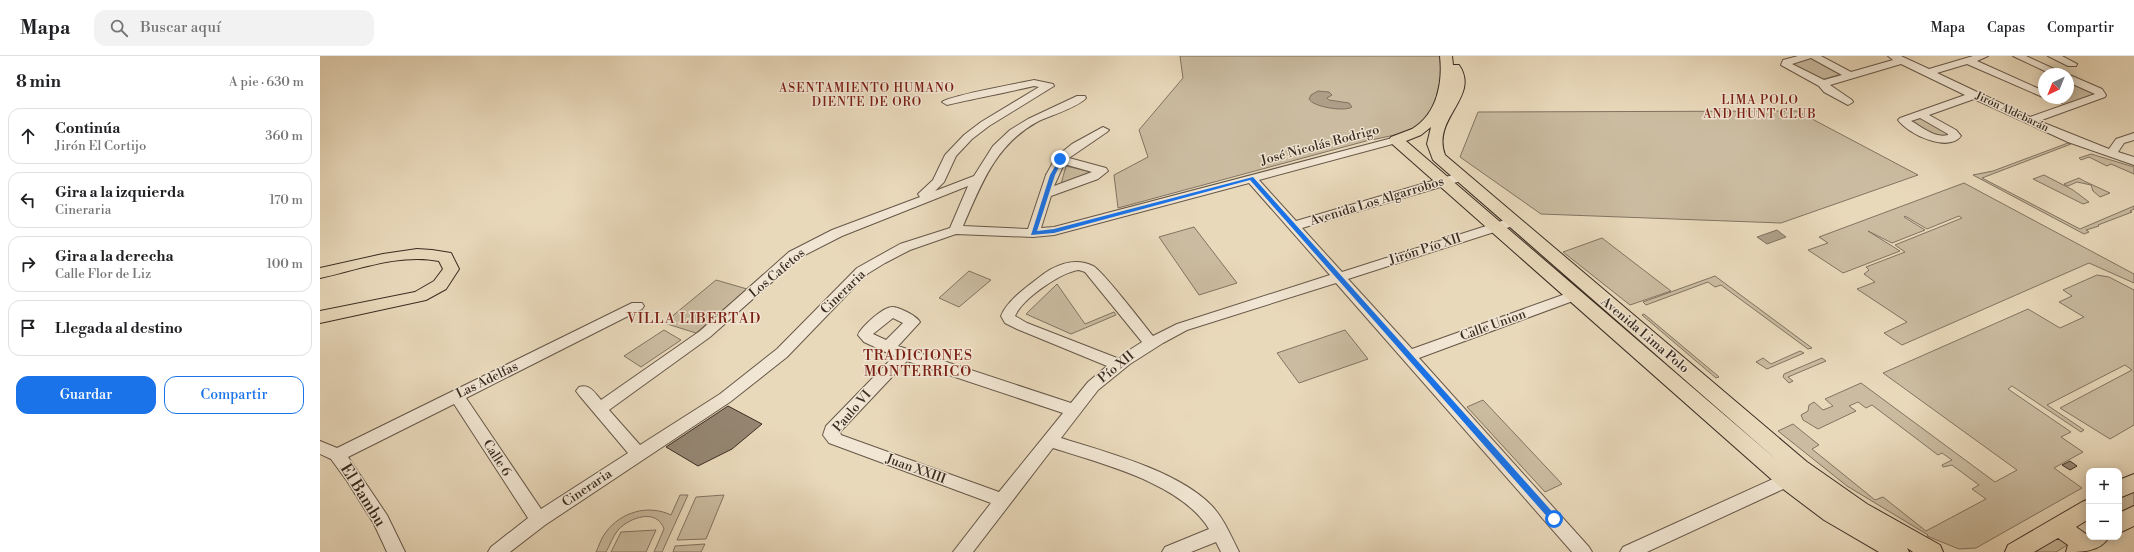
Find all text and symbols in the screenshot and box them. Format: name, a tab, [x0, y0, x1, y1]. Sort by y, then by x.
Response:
search box	[94, 10, 374, 46]
text: Mapa	[20, 16, 70, 40]
icon: search	[108, 17, 130, 39]
text: Buscar aquí	[140, 18, 221, 37]
text: Mapa	[1930, 19, 1965, 37]
text: Capas	[1987, 19, 2025, 37]
text: Compartir	[2047, 19, 2114, 37]
north arrow	[2038, 68, 2074, 104]
text: 8 min	[16, 71, 61, 93]
text: A pie · 630 m	[229, 74, 304, 90]
district label: ASENTAMIENTO HUMANO DIENTE DE ORO	[778, 81, 955, 110]
street label: Jirón Aldebarán	[1972, 88, 2051, 135]
district label: LIMA POLO AND HUNT CLUB	[1702, 93, 1817, 122]
text: Continúa	[55, 119, 120, 138]
street label: José Nicolás Rodrigo	[1258, 121, 1381, 169]
icon: ahead	[17, 125, 39, 147]
text: 360 m	[265, 128, 303, 144]
text: Jirón El Cortijo	[55, 138, 146, 154]
route end	[1051, 150, 1069, 168]
street label: Avenida Los Algarrobos	[1307, 173, 1446, 229]
text: Gira a la izquierda	[55, 183, 185, 202]
icon: left	[17, 189, 39, 211]
text: 170 m	[269, 192, 303, 208]
text: Cineraria	[55, 202, 111, 218]
street label: Jirón Pío XII	[1386, 230, 1463, 269]
street label: Los Cafetos	[746, 245, 809, 301]
text: Gira a la derecha	[55, 247, 174, 266]
icon: right	[17, 253, 39, 275]
text: 100 m	[267, 256, 303, 272]
text: Calle Flor de Liz	[55, 266, 151, 282]
street label: Cineraria	[817, 266, 869, 317]
street label: Avenida Lima Polo	[1597, 293, 1692, 376]
street label: Calle Union	[1458, 306, 1528, 344]
district label: VILLA LIBERTAD	[626, 310, 761, 328]
icon: arrive	[17, 317, 39, 339]
text: Llegada al destino	[55, 319, 183, 338]
district label: TRADICIONES MONTERRICO	[863, 347, 973, 381]
street label: Pío XII	[1095, 348, 1137, 386]
street label: Las Adelfas	[453, 358, 521, 402]
button: Guardar	[16, 376, 156, 414]
button: Compartir	[164, 376, 304, 414]
street label: Paulo VI	[829, 387, 875, 435]
street label: Calle 6	[479, 437, 515, 479]
street label: Juan XXIII	[883, 450, 948, 487]
street label: El Bambu	[336, 460, 390, 530]
street label: Cineraria	[559, 465, 615, 510]
map controls	[2086, 468, 2122, 540]
button: +	[2086, 468, 2122, 504]
button: −	[2086, 504, 2122, 540]
route start	[1545, 510, 1563, 528]

